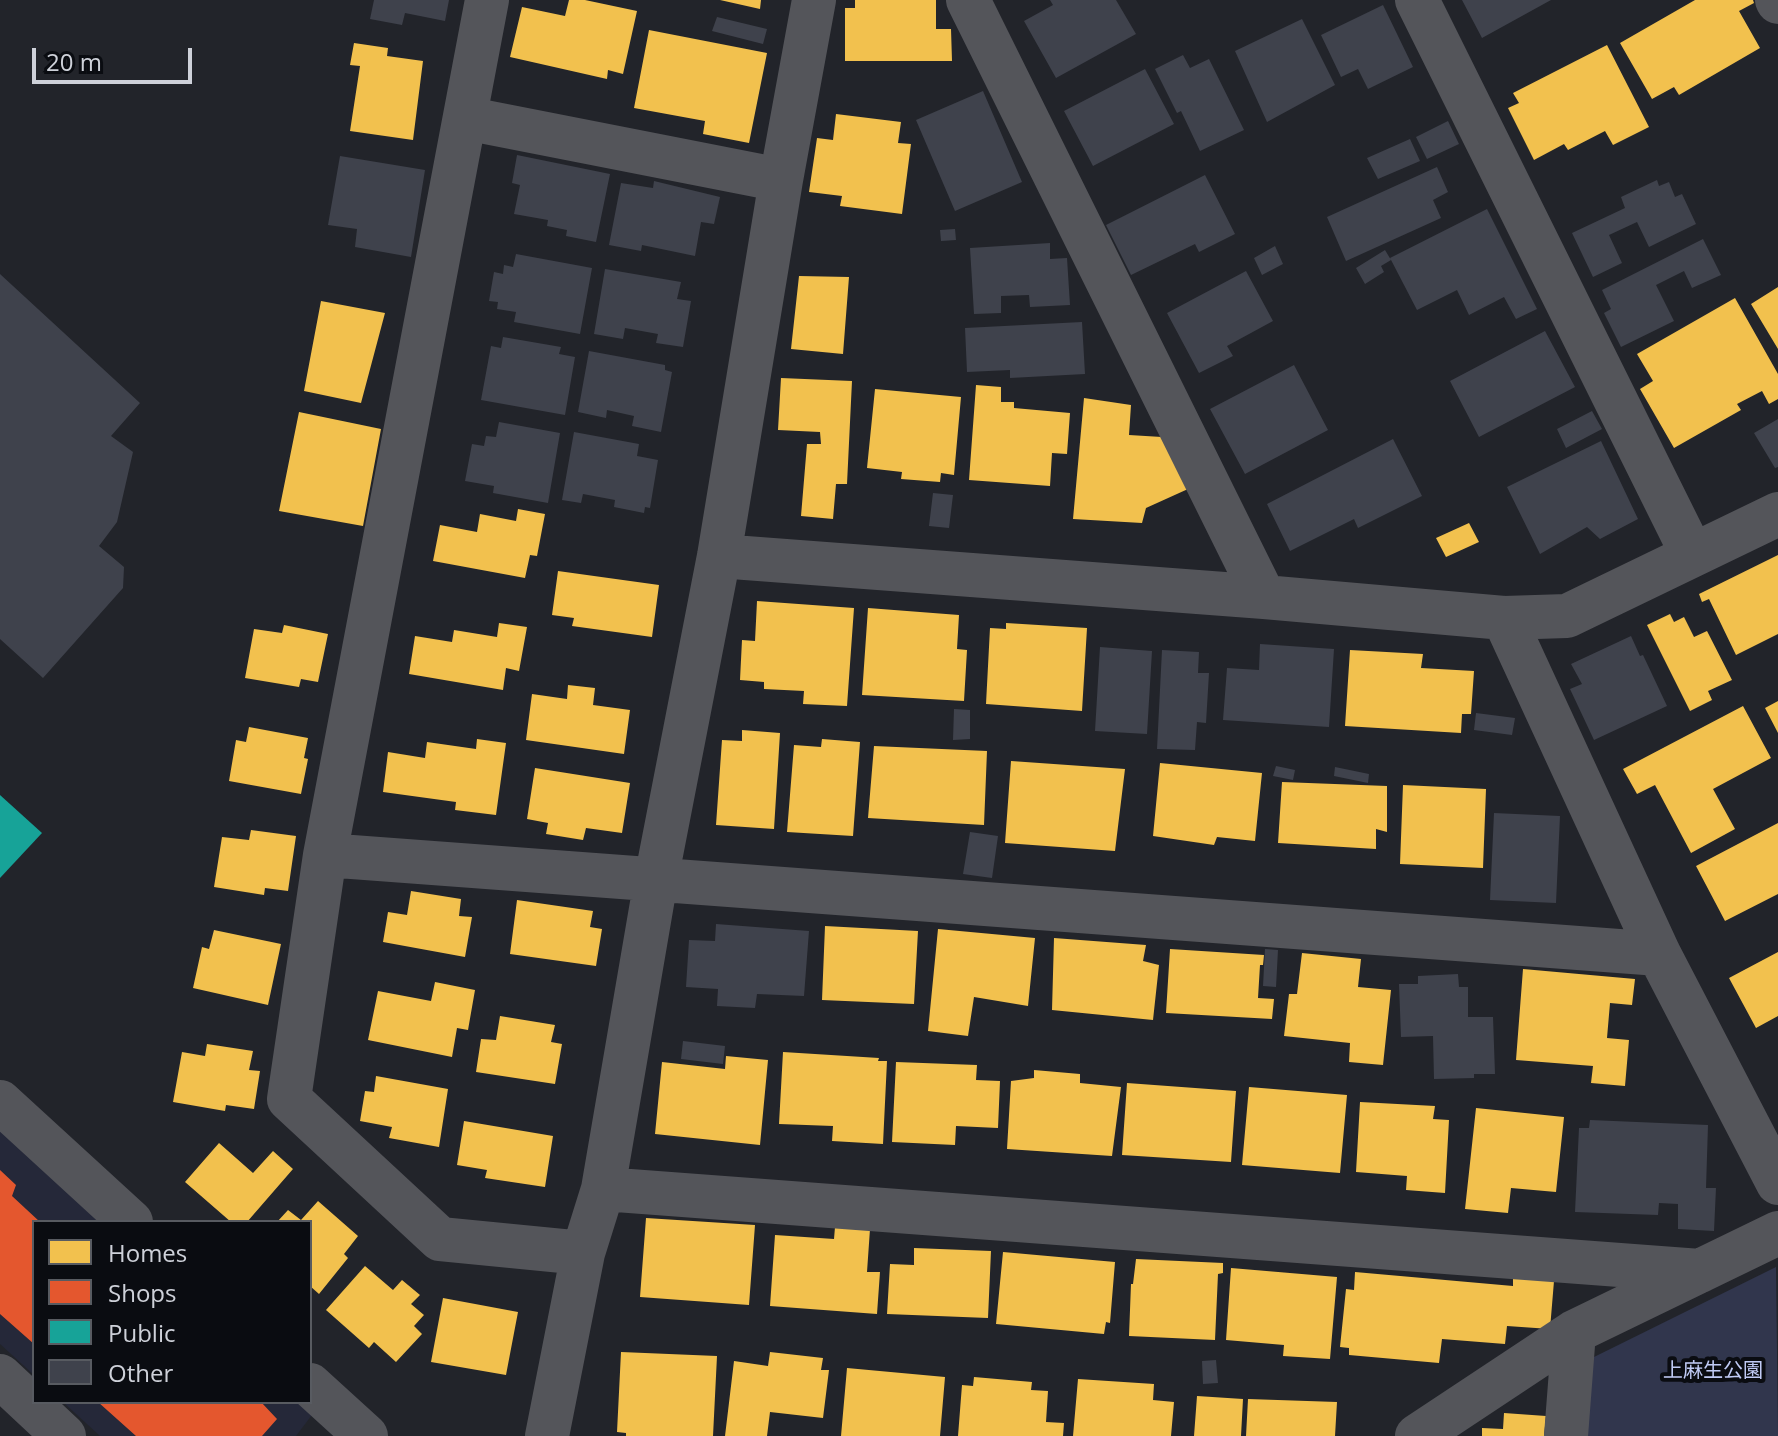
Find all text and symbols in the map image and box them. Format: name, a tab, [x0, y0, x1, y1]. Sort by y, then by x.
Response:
scale bar	[36, 32, 196, 82]
text: 20 m	[46, 45, 102, 78]
legend	[32, 1220, 312, 1404]
text: Homes	[108, 1236, 187, 1269]
text: Shops	[108, 1276, 176, 1309]
text: Public	[108, 1316, 175, 1349]
text: Other	[108, 1356, 173, 1389]
park label: 上麻生公園	[1663, 1359, 1763, 1383]

